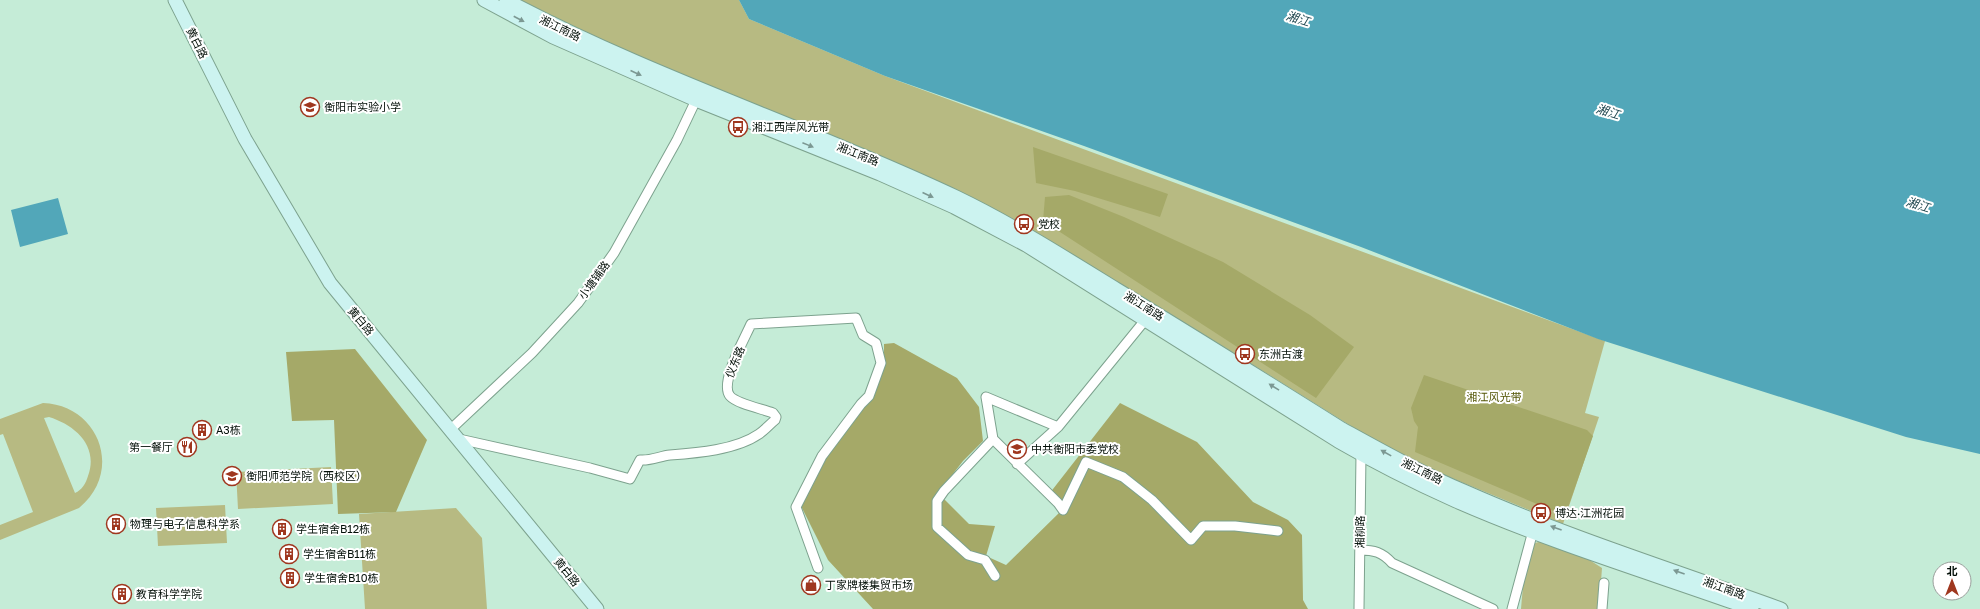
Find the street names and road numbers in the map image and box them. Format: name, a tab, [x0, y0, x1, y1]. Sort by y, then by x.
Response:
street label: 湘江南路	[538, 12, 583, 43]
street label: 黄白路	[184, 25, 211, 60]
street label: 湘江南路	[835, 139, 881, 168]
street label: 小塘铺路	[575, 258, 612, 301]
street label: 湘江南路	[1122, 288, 1166, 323]
street label: 黄白路	[346, 304, 377, 337]
street label: 仪东路	[722, 344, 747, 380]
street label: 湘江南路	[1400, 455, 1445, 486]
street label: 湘柳路	[1353, 515, 1366, 549]
street label: 黄白路	[552, 555, 583, 589]
street label: 湘江南路	[1701, 574, 1747, 601]

